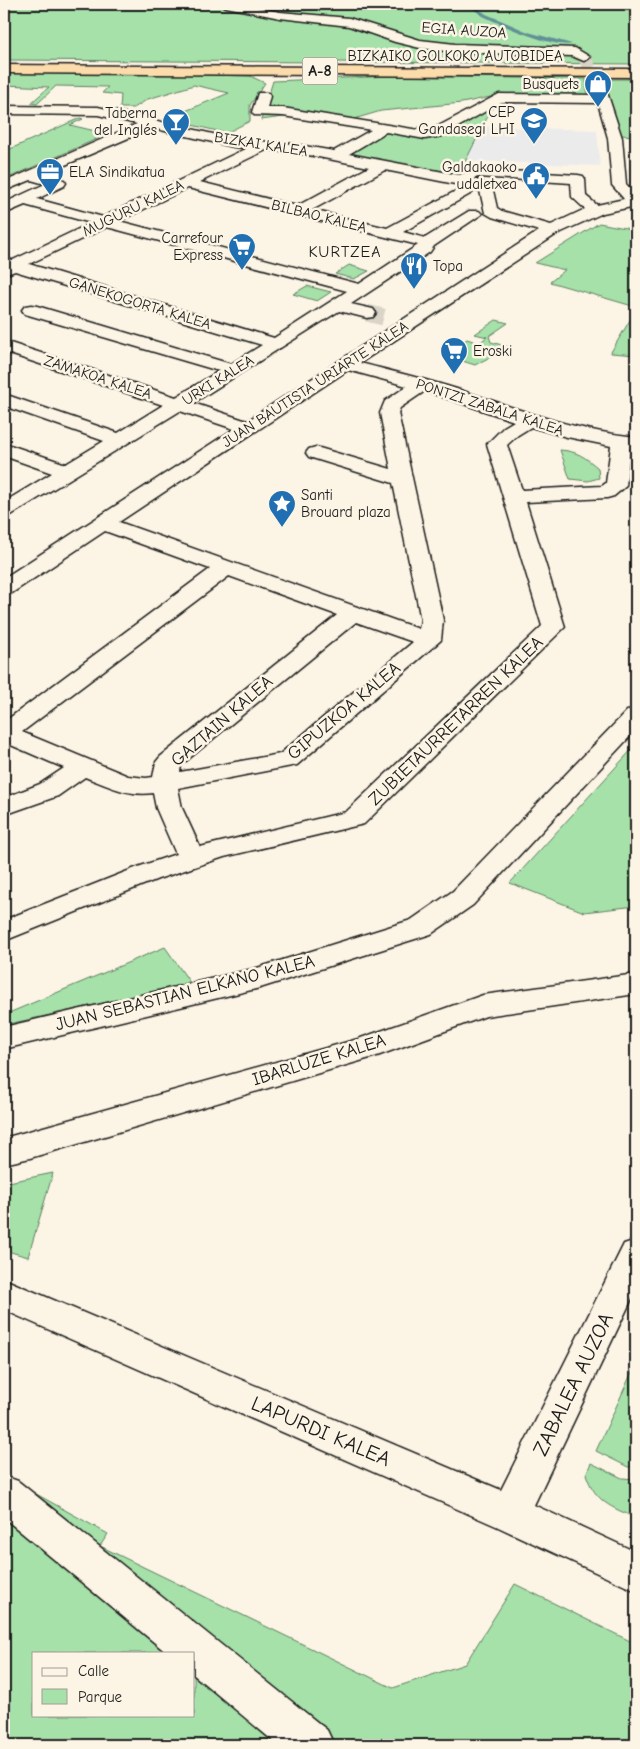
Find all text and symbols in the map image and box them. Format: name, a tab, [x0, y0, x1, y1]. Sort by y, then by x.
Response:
street label: EGIA AUZOA	[421, 18, 507, 42]
street label: BIZKAIKO GOLKOKO AUTOBIDEA	[347, 47, 563, 65]
road number: A-8	[302, 58, 338, 84]
shop icon: Busquets	[583, 69, 613, 108]
place label: Busquets	[522, 75, 579, 93]
place label: CEP Gandasegi LHI	[418, 103, 516, 138]
place label: Taberna del Inglés	[94, 104, 157, 139]
school or university icon: CEP Gandasegi LHI	[519, 106, 549, 145]
bar icon: Taberna del Inglés	[161, 107, 191, 146]
street label: BIZKAI KALEA	[213, 128, 309, 160]
office icon: ELA Sindikatua	[35, 157, 65, 196]
place label: Galdakaoko udaletxea	[442, 158, 517, 193]
public building icon: Galdakaoko udaletxea	[521, 161, 551, 200]
place label: ELA Sindikatua	[69, 163, 165, 181]
street label: MUGURU KALEA	[79, 176, 187, 240]
street label: BILBAO KALEA	[269, 195, 369, 237]
place label: Carrefour Express	[161, 229, 223, 264]
supermarket icon: Carrefour Express	[227, 232, 257, 271]
district label: KURTZEA	[308, 243, 382, 261]
restaurant icon: Topa	[399, 251, 429, 290]
place label: Topa	[433, 257, 463, 275]
street label: GANEKOGORTA KALEA	[67, 273, 214, 333]
street label: JUAN BAUTISTA URIARTE KALEA	[219, 317, 412, 451]
supermarket icon: Eroski	[439, 336, 469, 375]
place label: Eroski	[473, 342, 512, 360]
street label: ZAMAKOA KALEA	[42, 351, 154, 403]
street label: URKI KALEA	[179, 351, 257, 409]
street label: PONTZI ZABALA KALEA	[414, 375, 566, 440]
place label: Santi Brouard plaza	[301, 486, 391, 521]
place icon: Santi Brouard plaza	[267, 489, 297, 528]
street label: ZUBIETAURRETARREN KALEA	[364, 632, 548, 810]
street label: GIPUZKOA KALEA	[283, 658, 405, 764]
street label: GAZTAIN KALEA	[167, 671, 277, 771]
street label: JUAN SEBASTIAN ELKANO KALEA	[53, 951, 317, 1035]
street label: IBARLUZE KALEA	[250, 1030, 388, 1090]
street label: ZABALEA AUZOA	[528, 1309, 618, 1459]
street label: LAPURDI KALEA	[248, 1391, 394, 1471]
legend	[32, 1652, 195, 1716]
text: Calle	[78, 1662, 110, 1680]
text: Parque	[78, 1688, 123, 1706]

